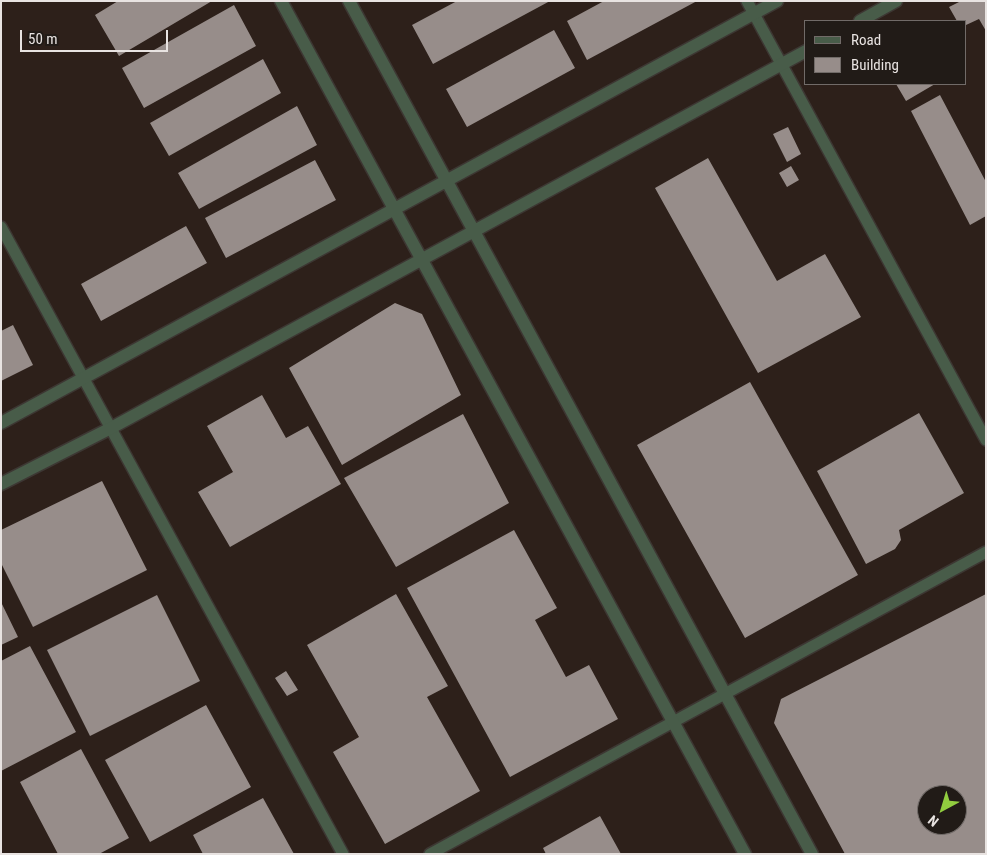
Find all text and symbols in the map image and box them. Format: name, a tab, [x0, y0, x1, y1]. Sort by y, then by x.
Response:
scale bar	[22, 20, 170, 52]
legend	[804, 20, 967, 85]
text: 50 m	[28, 30, 58, 48]
text: Road	[851, 31, 881, 49]
text: Building	[851, 56, 899, 74]
north arrow	[917, 785, 967, 835]
text: N	[925, 812, 942, 830]

